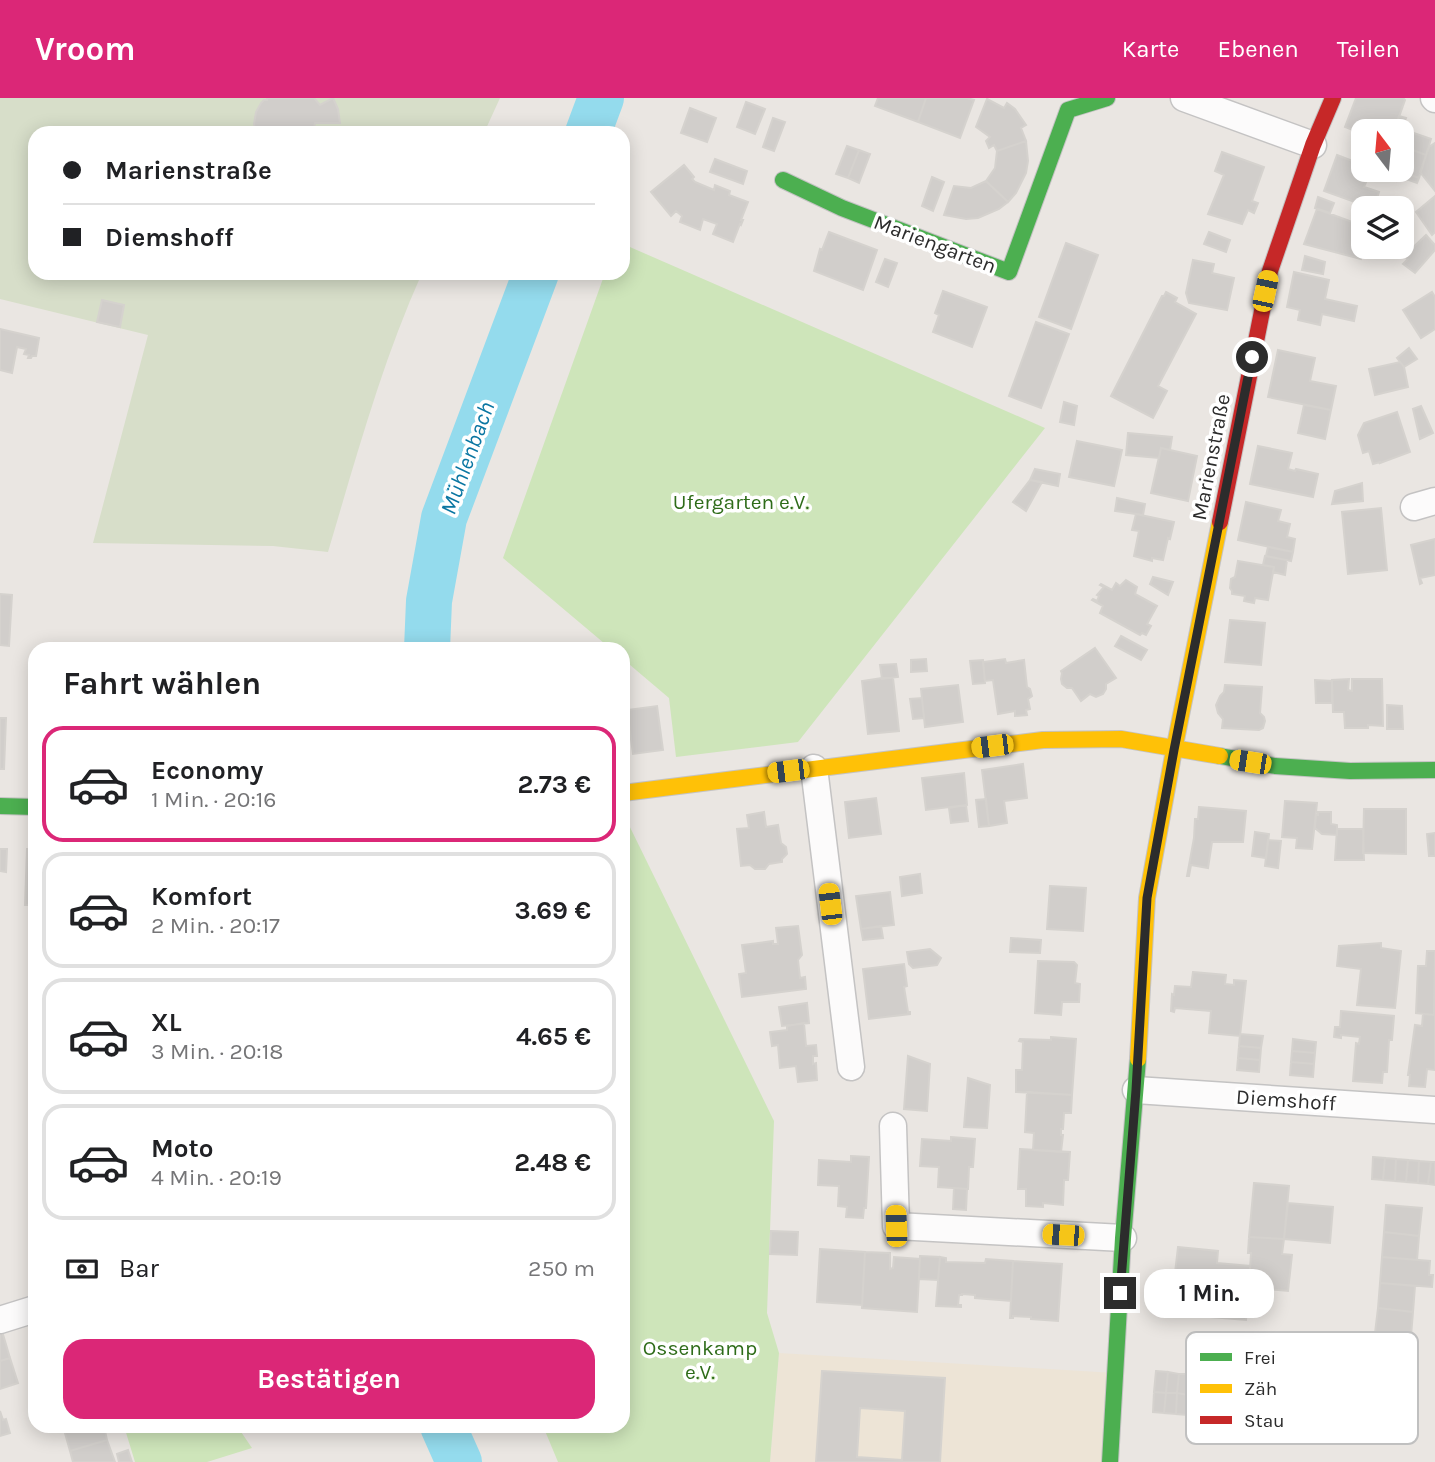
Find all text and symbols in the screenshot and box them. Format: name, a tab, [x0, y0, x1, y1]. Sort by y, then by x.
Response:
text: Vroom	[35, 30, 135, 68]
text: Karte	[1122, 35, 1179, 63]
text: Ebenen	[1217, 35, 1299, 63]
text: Teilen	[1337, 35, 1400, 63]
north arrow	[1351, 119, 1414, 182]
map controls	[1351, 119, 1414, 259]
text: Marienstraße	[105, 155, 272, 186]
button: layers	[1351, 196, 1414, 259]
street label: Mariengarten	[870, 210, 1000, 278]
text: Diemshoff	[105, 222, 234, 253]
car	[1251, 268, 1280, 314]
route start	[1236, 341, 1268, 373]
street label: Marienstraße	[1187, 392, 1235, 522]
water label: Mühlenbach	[435, 398, 500, 518]
park label: Ufergarten e.V.	[673, 490, 809, 514]
text: Fahrt wählen	[63, 665, 261, 702]
car	[970, 733, 1015, 759]
car	[1228, 748, 1273, 776]
icon: car	[67, 753, 130, 816]
text: Economy	[151, 755, 263, 786]
car	[766, 758, 811, 784]
text: 2.73 €	[518, 769, 591, 800]
text: 1 Min. · 20:16	[151, 786, 276, 813]
icon: car	[67, 879, 130, 942]
text: Komfort	[151, 881, 252, 912]
car	[818, 882, 843, 926]
text: 3.69 €	[515, 895, 591, 926]
text: 2 Min. · 20:17	[151, 912, 280, 939]
icon: car	[67, 1005, 130, 1068]
text: XL	[151, 1007, 182, 1038]
text: 4.65 €	[516, 1021, 591, 1052]
text: 3 Min. · 20:18	[151, 1038, 283, 1065]
street label: Diemshoff	[1235, 1085, 1338, 1116]
icon: car	[67, 1131, 130, 1194]
text: Moto	[151, 1133, 213, 1164]
text: 2.48 €	[514, 1147, 591, 1178]
text: 4 Min. · 20:19	[151, 1164, 282, 1191]
car	[885, 1205, 908, 1247]
car	[1042, 1223, 1085, 1247]
icon: cash	[63, 1250, 101, 1288]
text: Bar	[119, 1253, 159, 1284]
text: 250 m	[528, 1255, 595, 1282]
callout: 1 Min.	[1144, 1268, 1274, 1318]
route end	[1104, 1277, 1136, 1309]
text: 1 Min.	[1179, 1280, 1239, 1307]
legend	[1186, 1332, 1418, 1444]
park label: Ossenkamp e.V.	[643, 1336, 757, 1384]
button: Bestätigen	[63, 1339, 595, 1419]
text: Frei	[1244, 1347, 1276, 1369]
text: Zäh	[1244, 1378, 1277, 1400]
text: Stau	[1244, 1410, 1285, 1432]

